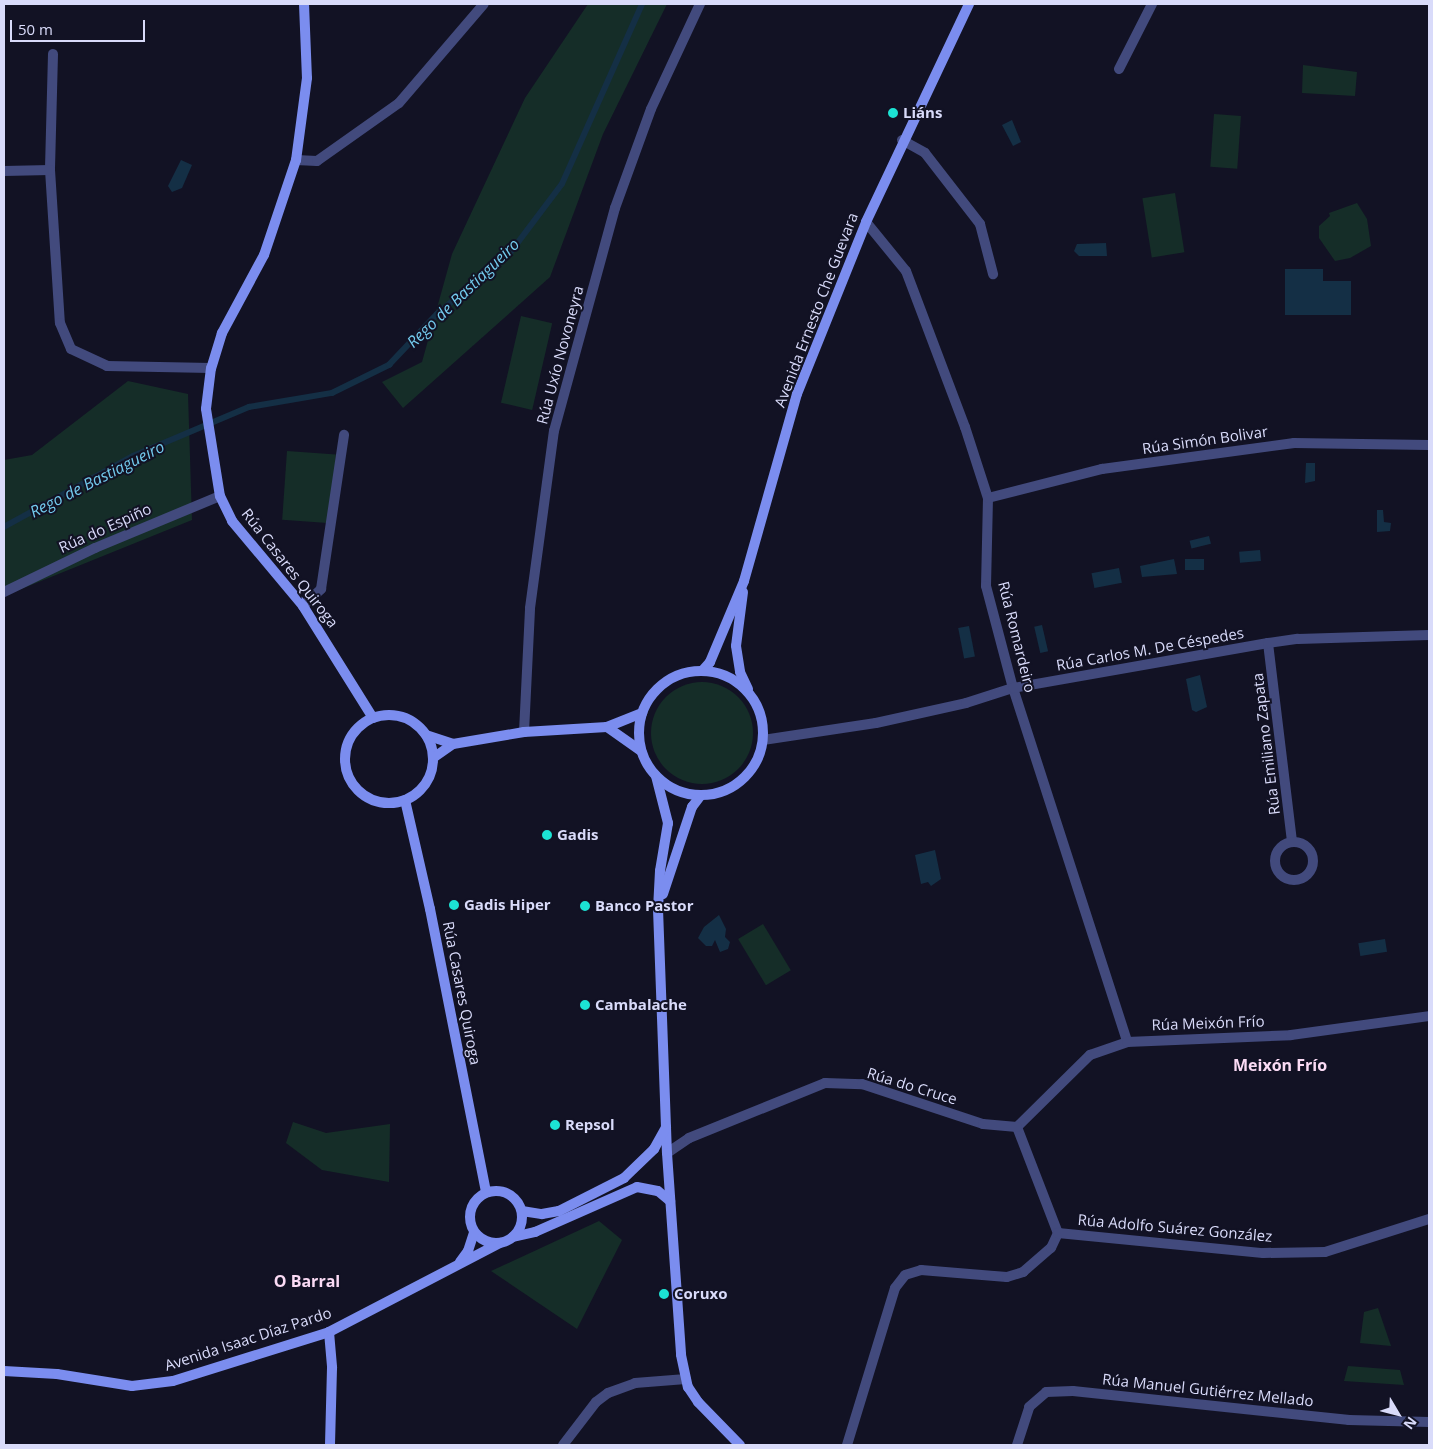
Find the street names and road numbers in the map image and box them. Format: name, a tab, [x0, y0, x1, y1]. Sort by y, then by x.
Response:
street label: Avenida Ernesto Che Guevara	[770, 210, 862, 410]
street label: Rúa Uxío Novoneyra	[533, 284, 587, 426]
street label: Rúa Simón Bolivar	[1141, 422, 1269, 458]
street label: Rúa do Espiño	[56, 500, 154, 556]
street label: Rúa Casares Quiroga	[238, 505, 342, 631]
street label: Rúa Romardeiro	[994, 580, 1040, 694]
street label: Rúa Carlos M. De Céspedes	[1055, 624, 1245, 674]
street label: Rúa Emiliano Zapata	[1248, 672, 1284, 816]
street label: Rúa Casares Quiroga	[439, 920, 485, 1066]
street label: Rúa Meixón Frío	[1151, 1012, 1265, 1034]
street label: Rúa do Cruce	[865, 1064, 959, 1108]
street label: Rúa Adolfo Suárez González	[1077, 1211, 1273, 1245]
street label: Avenida Isaac Díaz Pardo	[162, 1303, 334, 1375]
street label: Rúa Manuel Gutiérrez Mellado	[1101, 1370, 1315, 1410]

